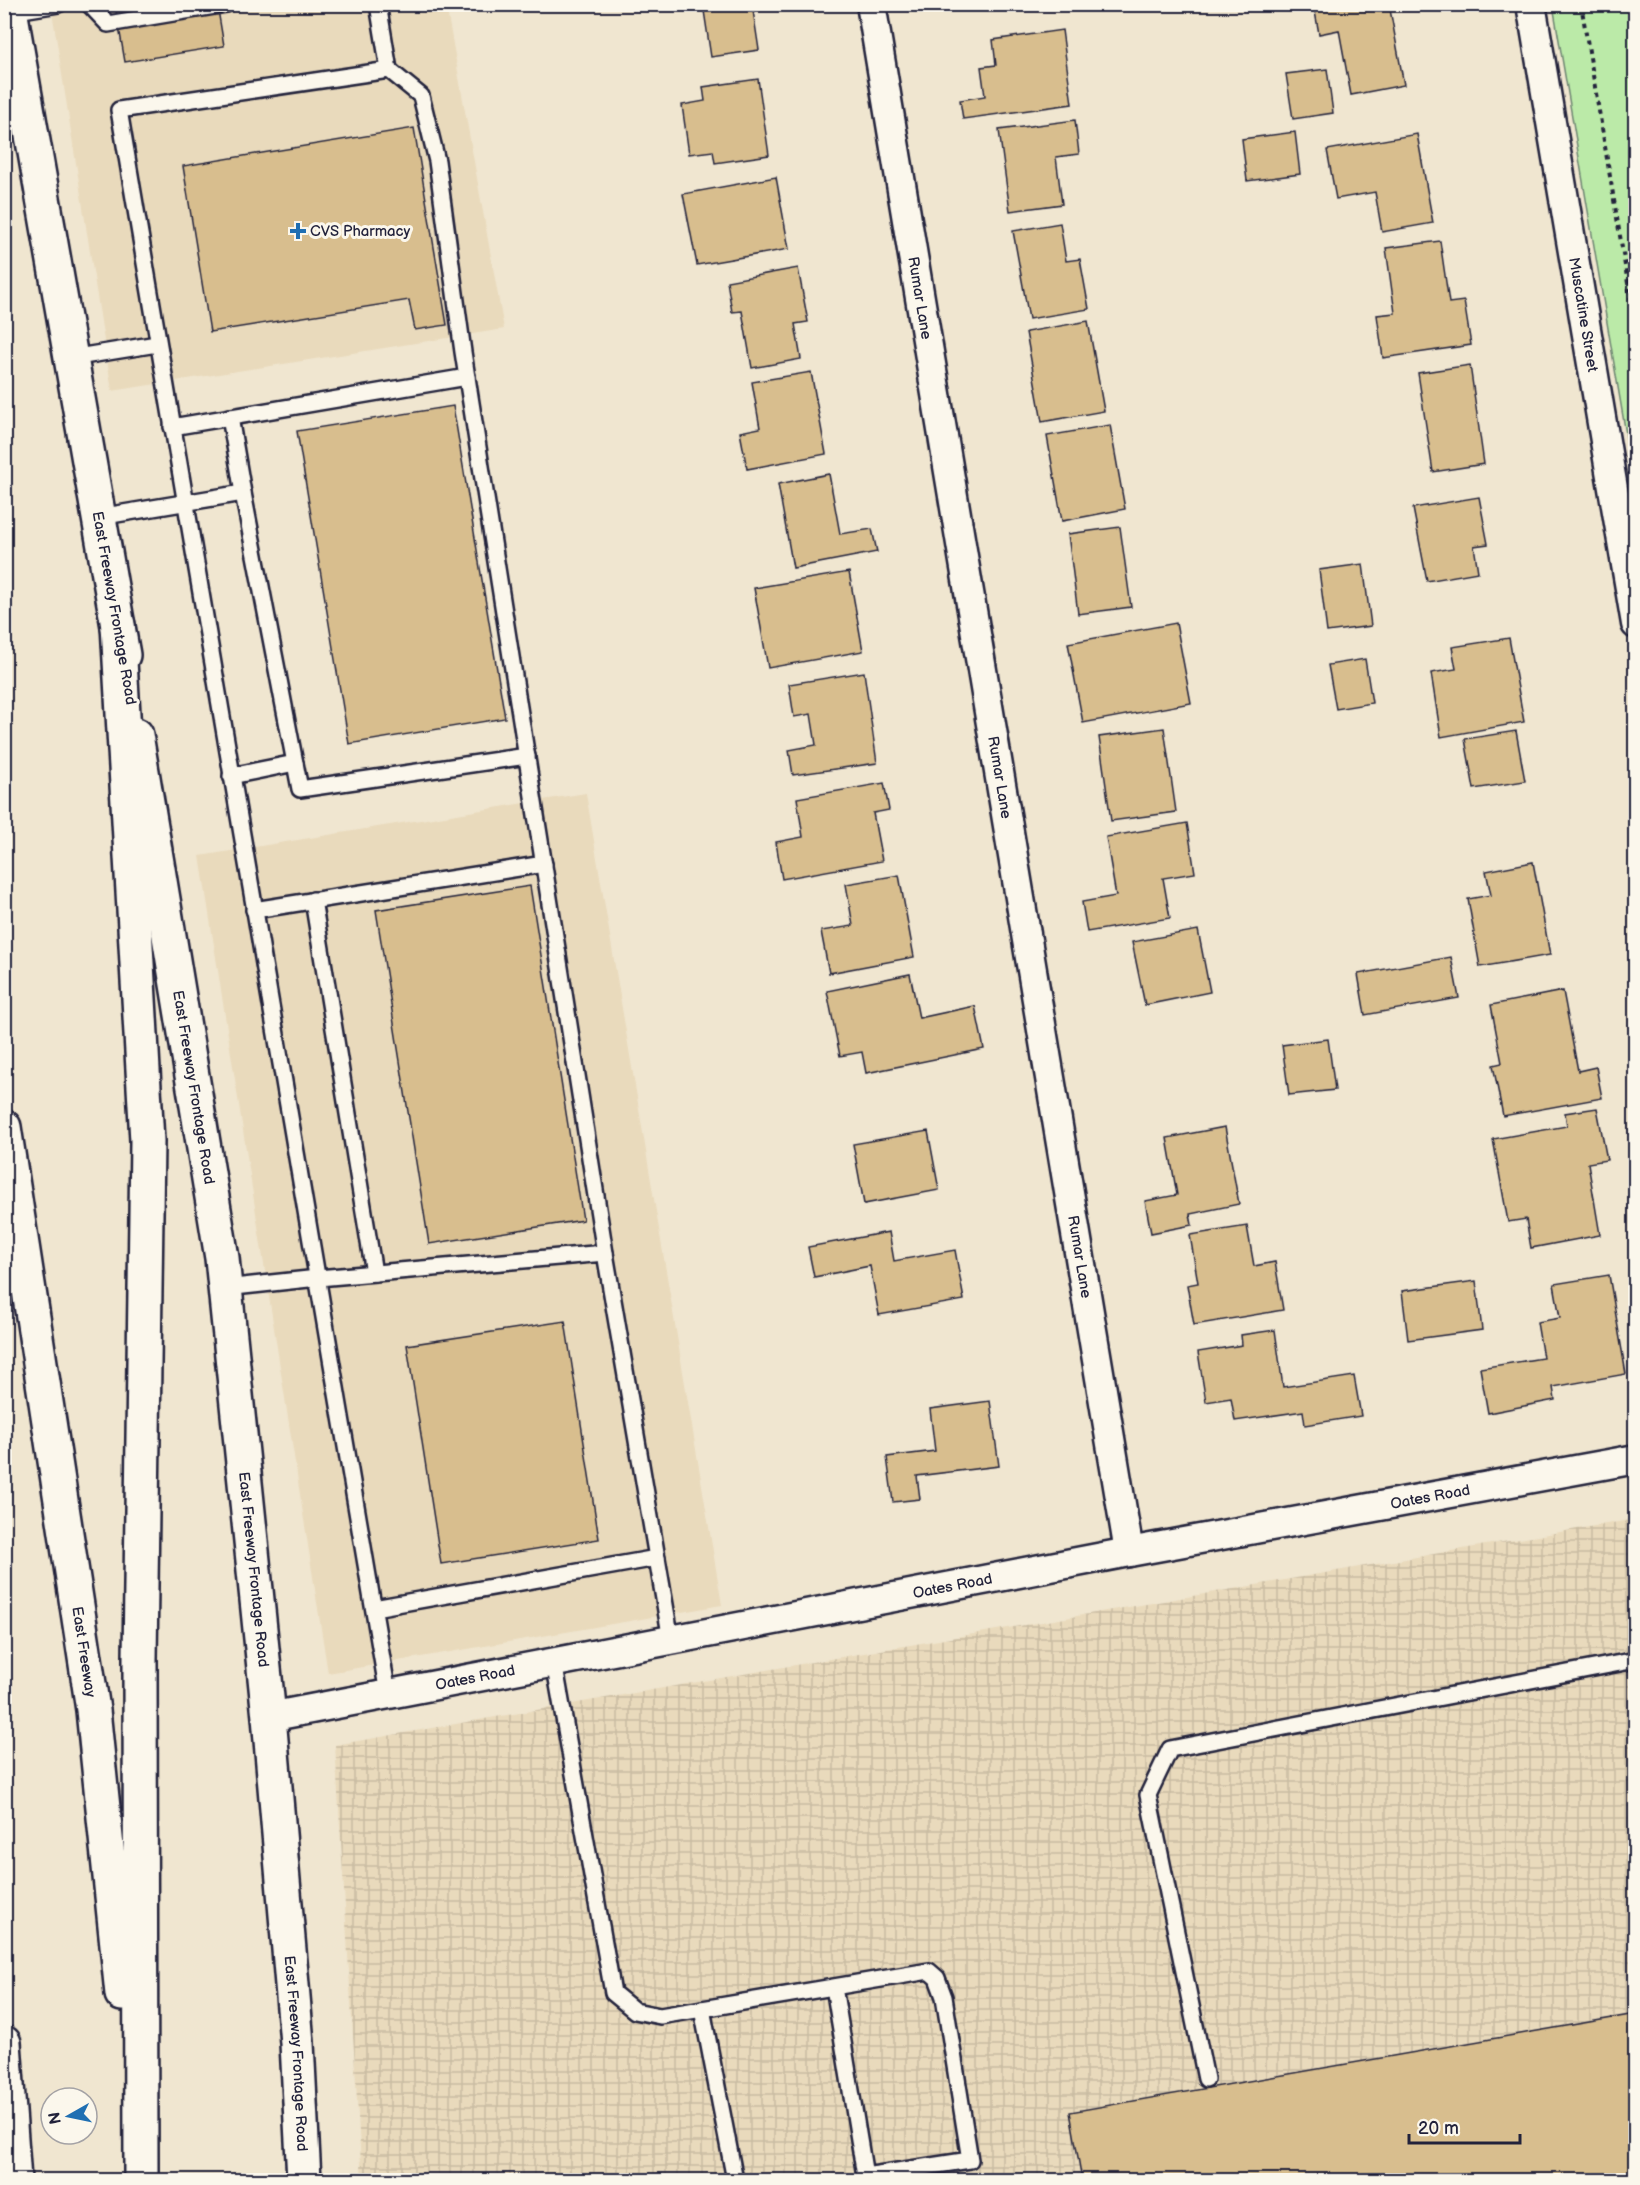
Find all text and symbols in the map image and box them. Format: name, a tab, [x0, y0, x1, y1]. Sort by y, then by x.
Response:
place label: CVS Pharmacy	[310, 222, 410, 241]
marker: CVS Pharmacy	[291, 224, 305, 238]
street label: Rumar Lane	[904, 255, 936, 341]
street label: Muscatine Street	[1565, 256, 1603, 374]
street label: East Freeway Frontage Road	[88, 510, 140, 706]
street label: Rumar Lane	[984, 735, 1016, 820]
street label: East Freeway Frontage Road	[169, 989, 219, 1186]
street label: Rumar Lane	[1064, 1214, 1096, 1300]
street label: East Freeway Frontage Road	[234, 1471, 273, 1668]
street label: Oates Road	[1389, 1480, 1472, 1513]
street label: Oates Road	[911, 1569, 994, 1603]
street label: East Freeway	[68, 1605, 100, 1699]
street label: Oates Road	[434, 1661, 517, 1694]
street label: East Freeway Frontage Road	[280, 1955, 312, 2152]
north arrow	[39, 2086, 99, 2146]
scale bar	[1409, 2107, 1520, 2145]
text: N	[45, 2111, 66, 2126]
text: 20 m	[1418, 2118, 1459, 2139]

